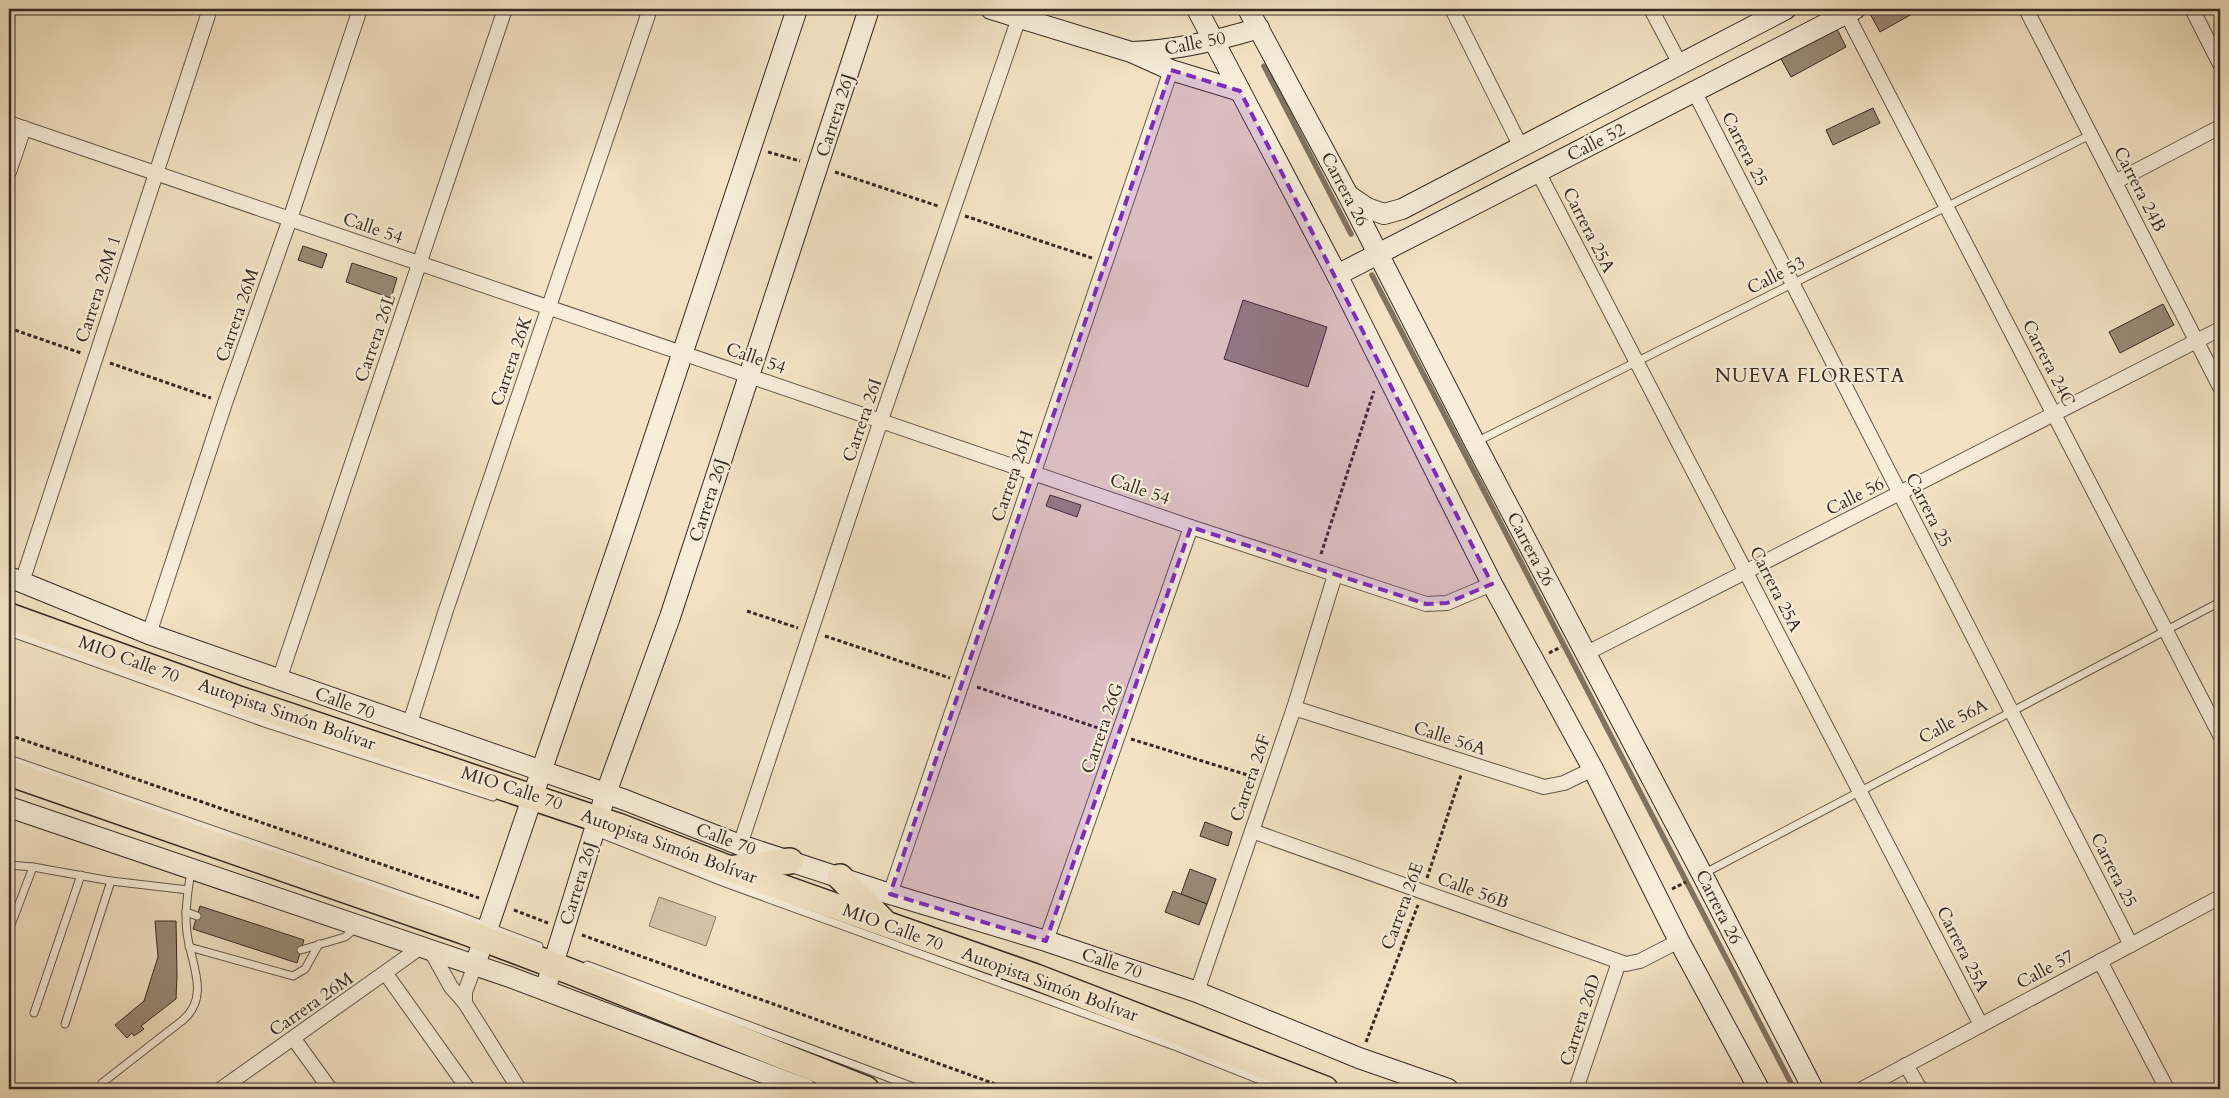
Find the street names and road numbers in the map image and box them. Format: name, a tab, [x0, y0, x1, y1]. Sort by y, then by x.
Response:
street label: Calle 50	[1162, 25, 1228, 62]
street label: Carrera 26J	[810, 70, 861, 160]
street label: Carrera 25	[1715, 108, 1774, 191]
street label: Calle 52	[1563, 117, 1630, 168]
street label: Carrera 24B	[2107, 142, 2172, 236]
street label: Carrera 26	[1315, 148, 1374, 231]
street label: Carrera 25A	[1556, 183, 1621, 278]
street label: Calle 54	[339, 207, 406, 250]
street label: Carrera 26M 1	[69, 232, 128, 346]
street label: Calle 53	[1743, 250, 1810, 301]
street label: Carrera 26M	[210, 265, 265, 365]
street label: Carrera 26L	[349, 291, 402, 385]
street label: Carrera 26K	[484, 312, 539, 410]
street label: Carrera 24C	[2016, 316, 2081, 411]
street label: Calle 54	[722, 337, 789, 380]
street label: Carrera 26I	[837, 375, 888, 465]
street label: Carrera 26H	[985, 427, 1040, 525]
street label: Carrera 26J	[683, 455, 734, 545]
street label: Calle 54	[1106, 468, 1173, 511]
street label: Carrera 25	[1899, 469, 1958, 552]
street label: Calle 56	[1822, 471, 1889, 522]
street label: Carrera 26	[1501, 508, 1560, 591]
street label: Carrera 25A	[1743, 542, 1808, 637]
street label: MIO Calle 70	[75, 630, 183, 689]
street label: Autopista Simón Bolívar	[195, 672, 379, 757]
street label: Carrera 26G	[1075, 679, 1130, 777]
street label: Calle 70	[311, 681, 378, 726]
street label: Calle 56A	[1914, 693, 1992, 750]
street label: Calle 56A	[1410, 715, 1490, 762]
street label: Carrera 26F	[1224, 731, 1277, 825]
street label: MIO Calle 70	[458, 760, 566, 817]
street label: Autopista Simón Bolívar	[577, 803, 761, 890]
street label: Calle 70	[692, 817, 759, 862]
street label: Carrera 25	[2084, 829, 2143, 912]
street label: Carrera 26J	[554, 838, 603, 928]
street label: Carrera 26E	[1375, 859, 1430, 953]
street label: Calle 56B	[1434, 866, 1512, 915]
street label: Carrera 26	[1689, 866, 1748, 949]
street label: MIO Calle 70	[839, 898, 947, 957]
street label: Carrera 25A	[1930, 902, 1995, 997]
street label: Autopista Simón Bolívar	[958, 941, 1142, 1028]
street label: Calle 70	[1078, 942, 1145, 985]
street label: Calle 57	[2012, 944, 2079, 995]
street label: Carrera 26M	[264, 966, 358, 1043]
street label: Carrera 26D	[1554, 971, 1607, 1069]

